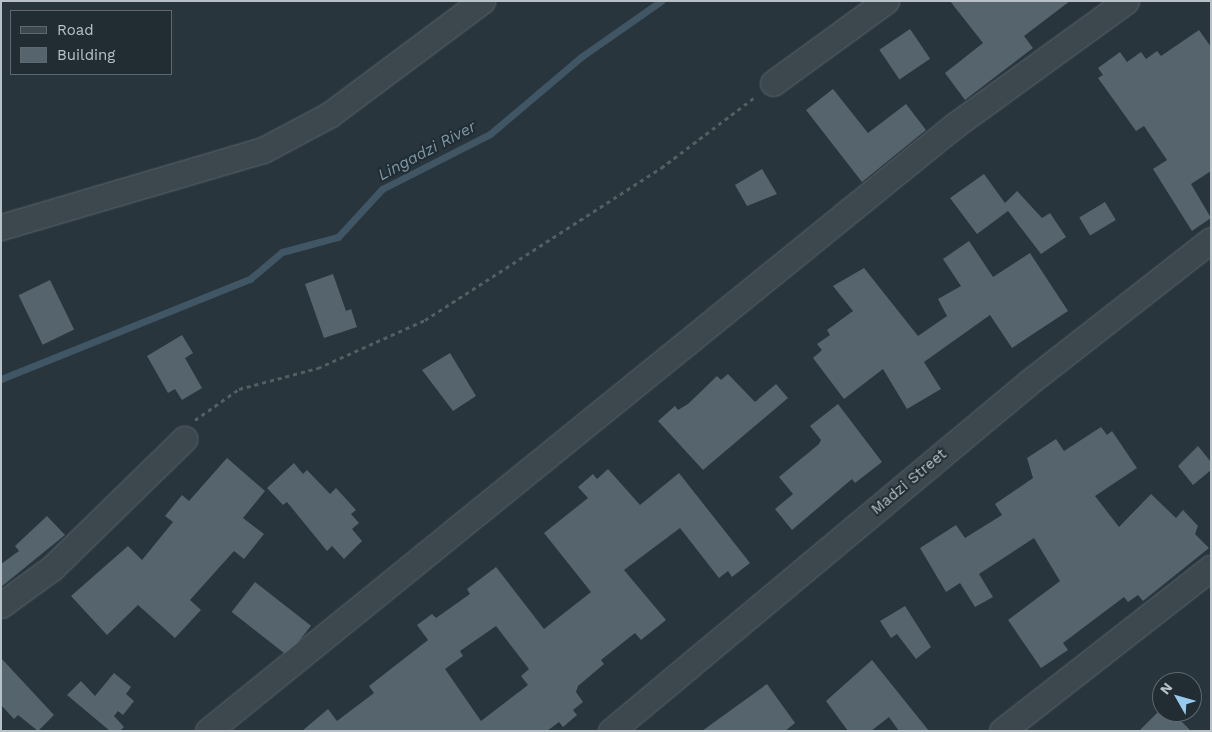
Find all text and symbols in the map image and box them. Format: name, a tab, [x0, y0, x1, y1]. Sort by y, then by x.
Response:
legend	[10, 10, 172, 75]
text: Road	[57, 21, 94, 39]
text: Building	[57, 46, 115, 64]
water label: Lingadzi River	[375, 117, 479, 185]
street label: Madzi Street	[868, 445, 950, 519]
north arrow	[1152, 672, 1202, 722]
text: N	[1156, 679, 1175, 697]

